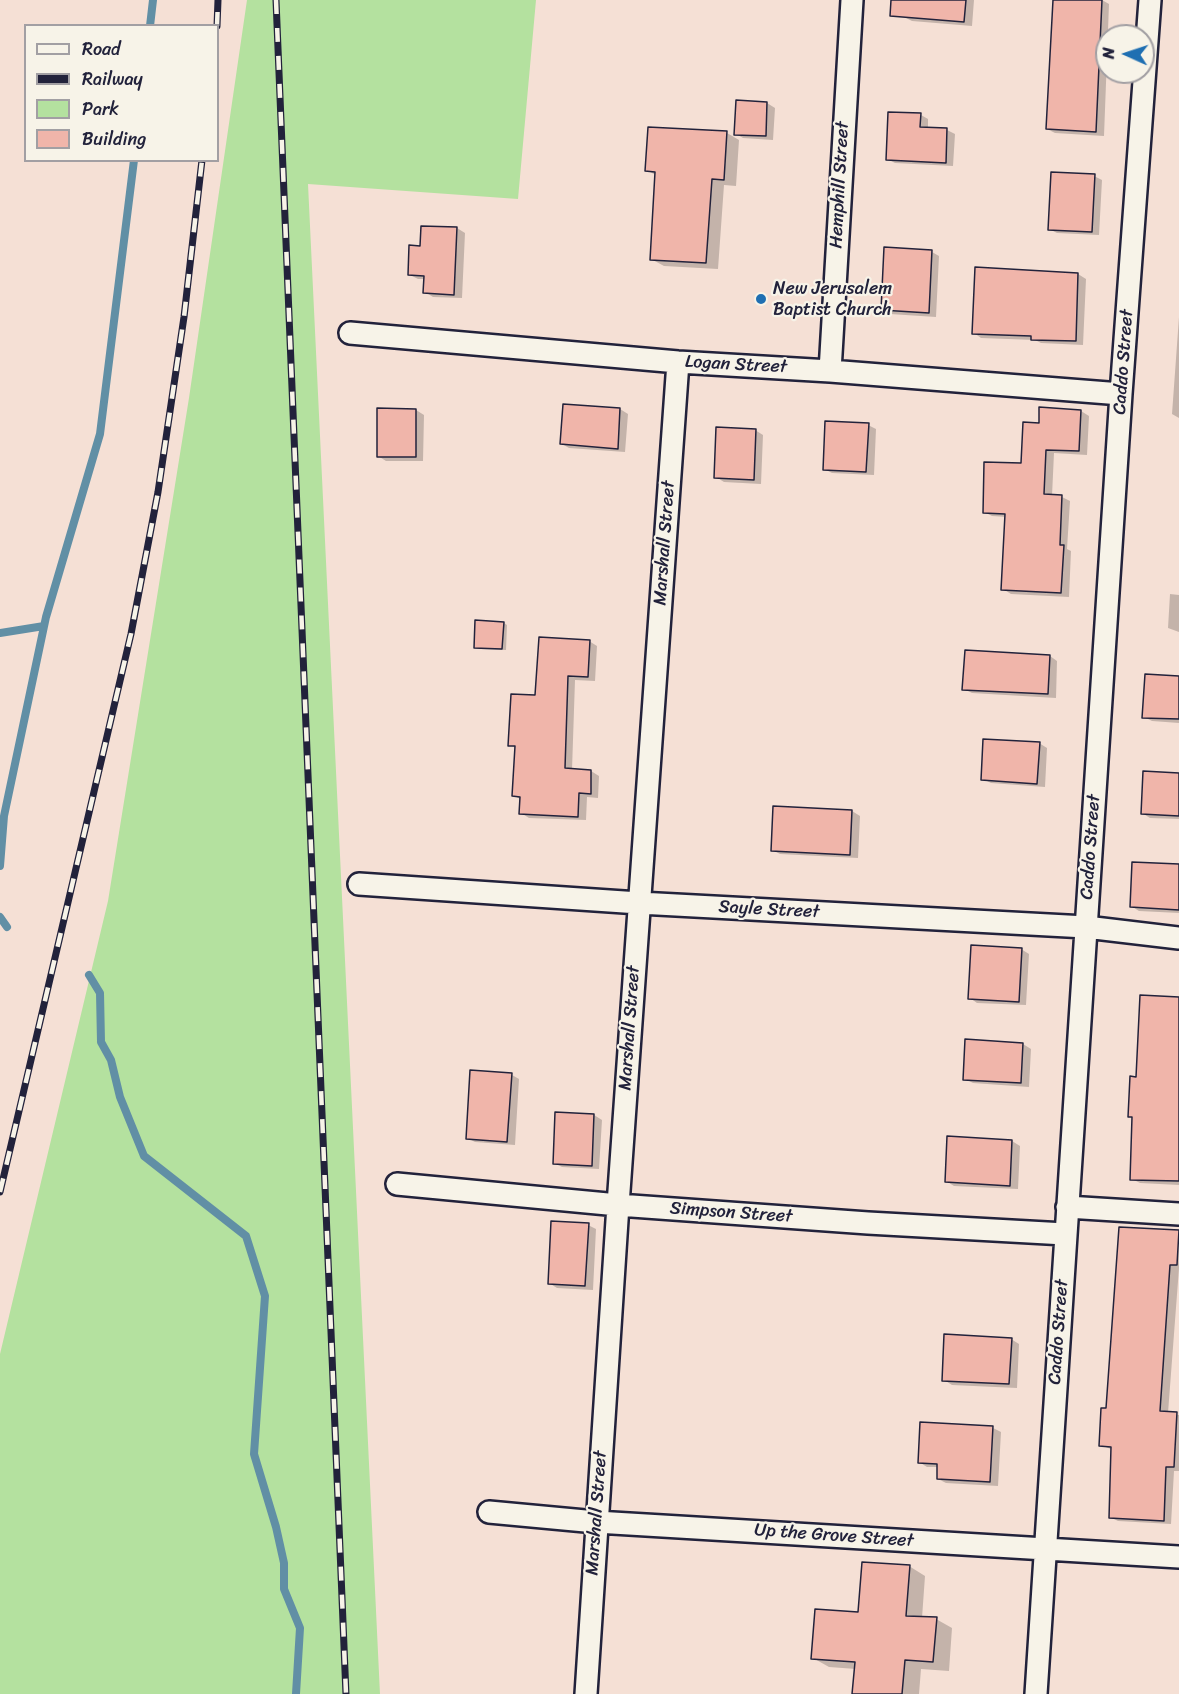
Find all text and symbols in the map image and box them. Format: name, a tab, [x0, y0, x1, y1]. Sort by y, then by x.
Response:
legend	[24, 24, 219, 162]
north arrow	[1095, 24, 1155, 84]
text: Road	[82, 33, 121, 65]
text: N	[1094, 47, 1123, 59]
text: Railway	[82, 63, 143, 95]
text: Park	[82, 93, 119, 125]
street label: Hemphill Street	[826, 121, 854, 249]
text: Building	[82, 123, 146, 155]
place label: New Jerusalem Baptist Church	[773, 278, 892, 320]
marker: New Jerusalem Baptist Church	[754, 292, 768, 306]
street label: Caddo Street	[1110, 309, 1138, 415]
street label: Logan Street	[684, 352, 788, 378]
street label: Marshall Street	[650, 480, 680, 606]
street label: Caddo Street	[1077, 794, 1105, 900]
street label: Sayle Street	[718, 897, 820, 923]
street label: Marshall Street	[615, 965, 645, 1091]
street label: Simpson Street	[669, 1198, 793, 1228]
street label: Caddo Street	[1045, 1279, 1073, 1385]
street label: Marshall Street	[582, 1450, 612, 1576]
street label: Up the Grove Street	[754, 1520, 914, 1552]

